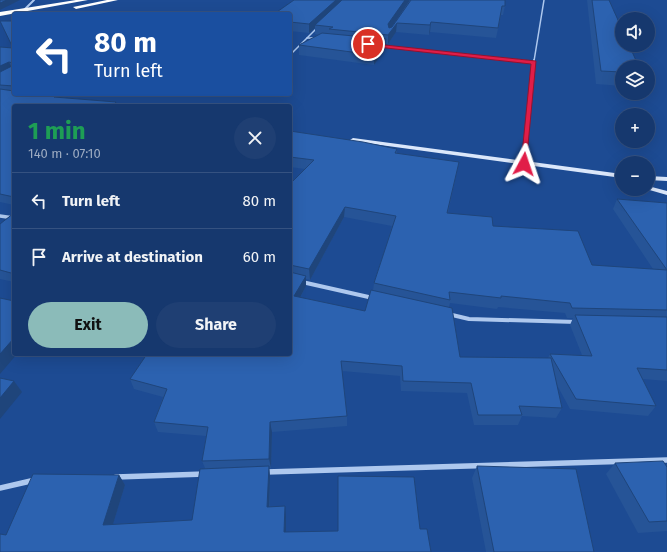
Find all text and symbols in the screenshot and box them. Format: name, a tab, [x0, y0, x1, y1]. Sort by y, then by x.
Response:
map controls	[615, 12, 655, 196]
button: sound	[615, 12, 655, 52]
text: 80 m	[94, 26, 157, 59]
pin	[351, 27, 385, 61]
icon: left	[28, 28, 80, 80]
icon: arrive	[357, 33, 379, 55]
text: Turn left	[94, 60, 163, 82]
button: layers	[615, 60, 655, 100]
button: +	[615, 108, 655, 148]
text: 1 min	[28, 117, 86, 145]
button: close	[234, 117, 276, 159]
position arrow	[503, 143, 545, 185]
text: 140 m · 07:10	[28, 146, 101, 161]
button: −	[615, 156, 655, 196]
icon: left	[28, 190, 50, 212]
text: Turn left	[62, 192, 120, 210]
text: 80 m	[243, 192, 276, 210]
icon: arrive	[28, 246, 50, 268]
text: Arrive at destination	[62, 248, 203, 266]
text: 60 m	[243, 248, 276, 266]
button: Exit	[28, 302, 148, 348]
button: Share	[156, 302, 276, 348]

